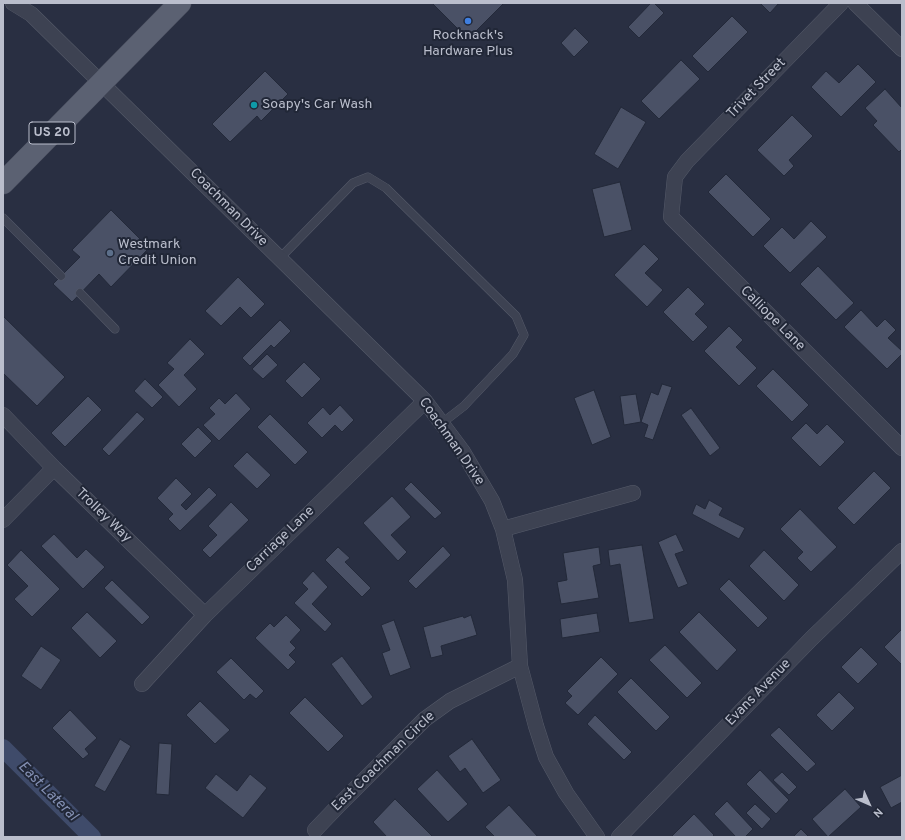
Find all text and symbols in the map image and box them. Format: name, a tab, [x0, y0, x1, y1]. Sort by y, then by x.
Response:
marker: Rocknack's Hardware Plus	[463, 16, 473, 26]
place label: Rocknack's Hardware Plus	[423, 28, 513, 60]
street label: Trivet Street	[724, 55, 790, 123]
place label: Soapy's Car Wash	[262, 97, 372, 113]
marker: Soapy's Car Wash	[249, 100, 259, 110]
road number: US 20	[29, 122, 75, 144]
street label: Coachman Drive	[185, 165, 271, 251]
place label: Westmark Credit Union	[118, 237, 197, 270]
marker: Westmark Credit Union	[105, 248, 115, 258]
street label: Calliope Lane	[736, 283, 808, 355]
street label: Coachman Drive	[414, 395, 488, 489]
street label: Trolley Way	[72, 485, 134, 547]
street label: Carriage Lane	[243, 503, 319, 577]
street label: Evans Avenue	[723, 656, 795, 730]
street label: East Coachman Circle	[329, 708, 439, 816]
water label: East Lateral	[13, 758, 81, 826]
north arrow	[849, 784, 889, 824]
text: N	[870, 805, 885, 820]

